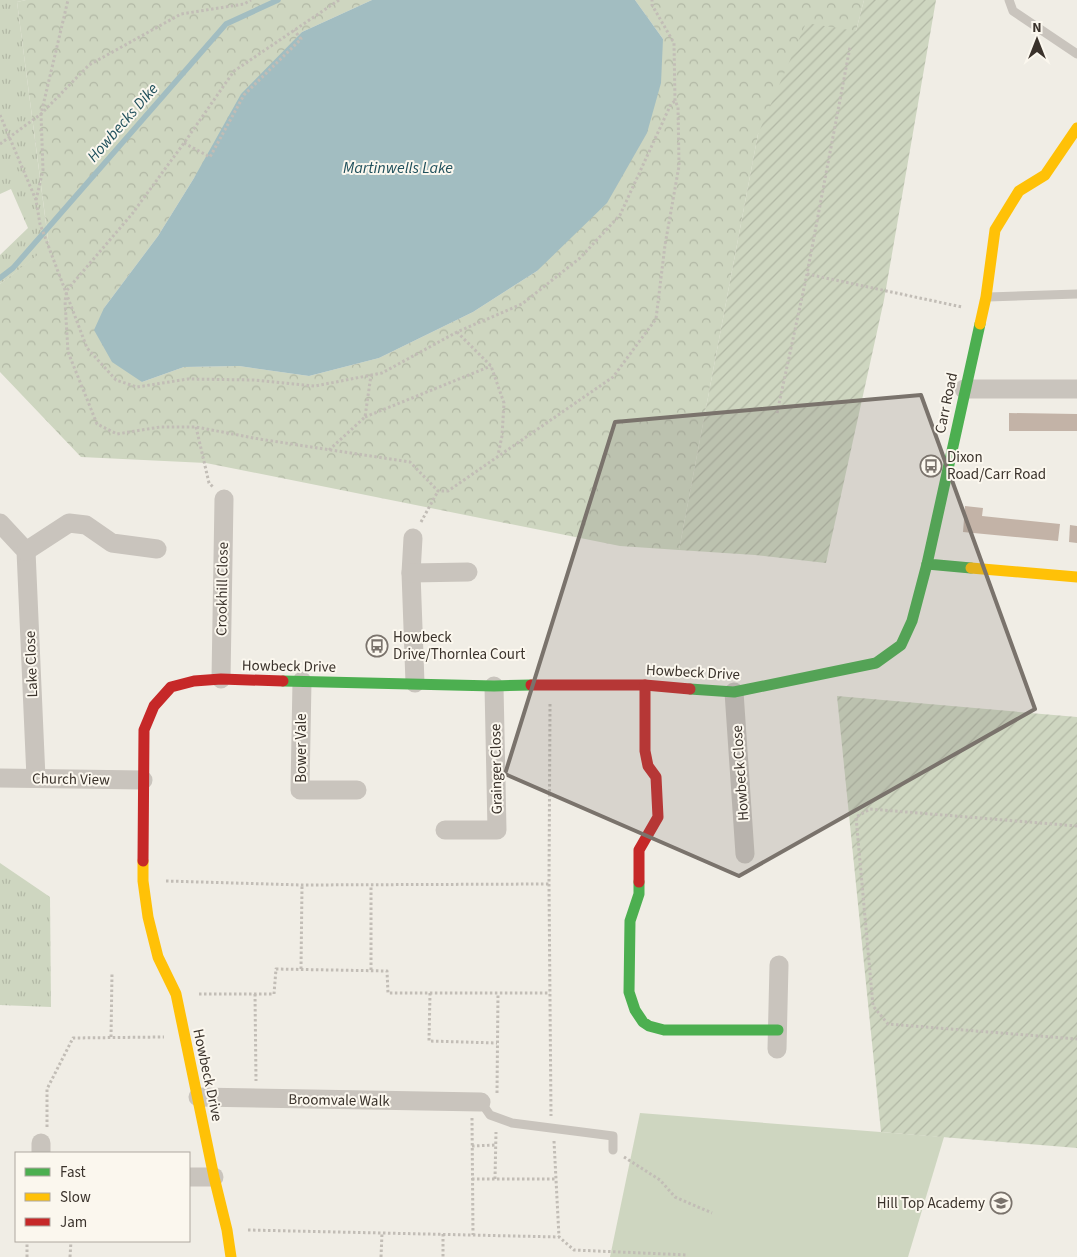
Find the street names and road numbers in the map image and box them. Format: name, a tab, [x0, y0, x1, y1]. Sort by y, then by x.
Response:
street label: Carr Road	[930, 371, 963, 435]
street label: Crookhill Close	[211, 542, 234, 636]
street label: Lake Close	[20, 630, 43, 698]
street label: Howbeck Drive	[242, 655, 336, 678]
street label: Howbeck Drive	[645, 660, 741, 685]
street label: Bower Vale	[291, 713, 312, 783]
street label: Grainger Close	[485, 723, 508, 815]
street label: Howbeck Close	[727, 724, 754, 822]
street label: Church View	[32, 768, 110, 791]
street label: Howbeck Drive	[187, 1027, 228, 1123]
street label: Broomvale Walk	[288, 1089, 390, 1112]

